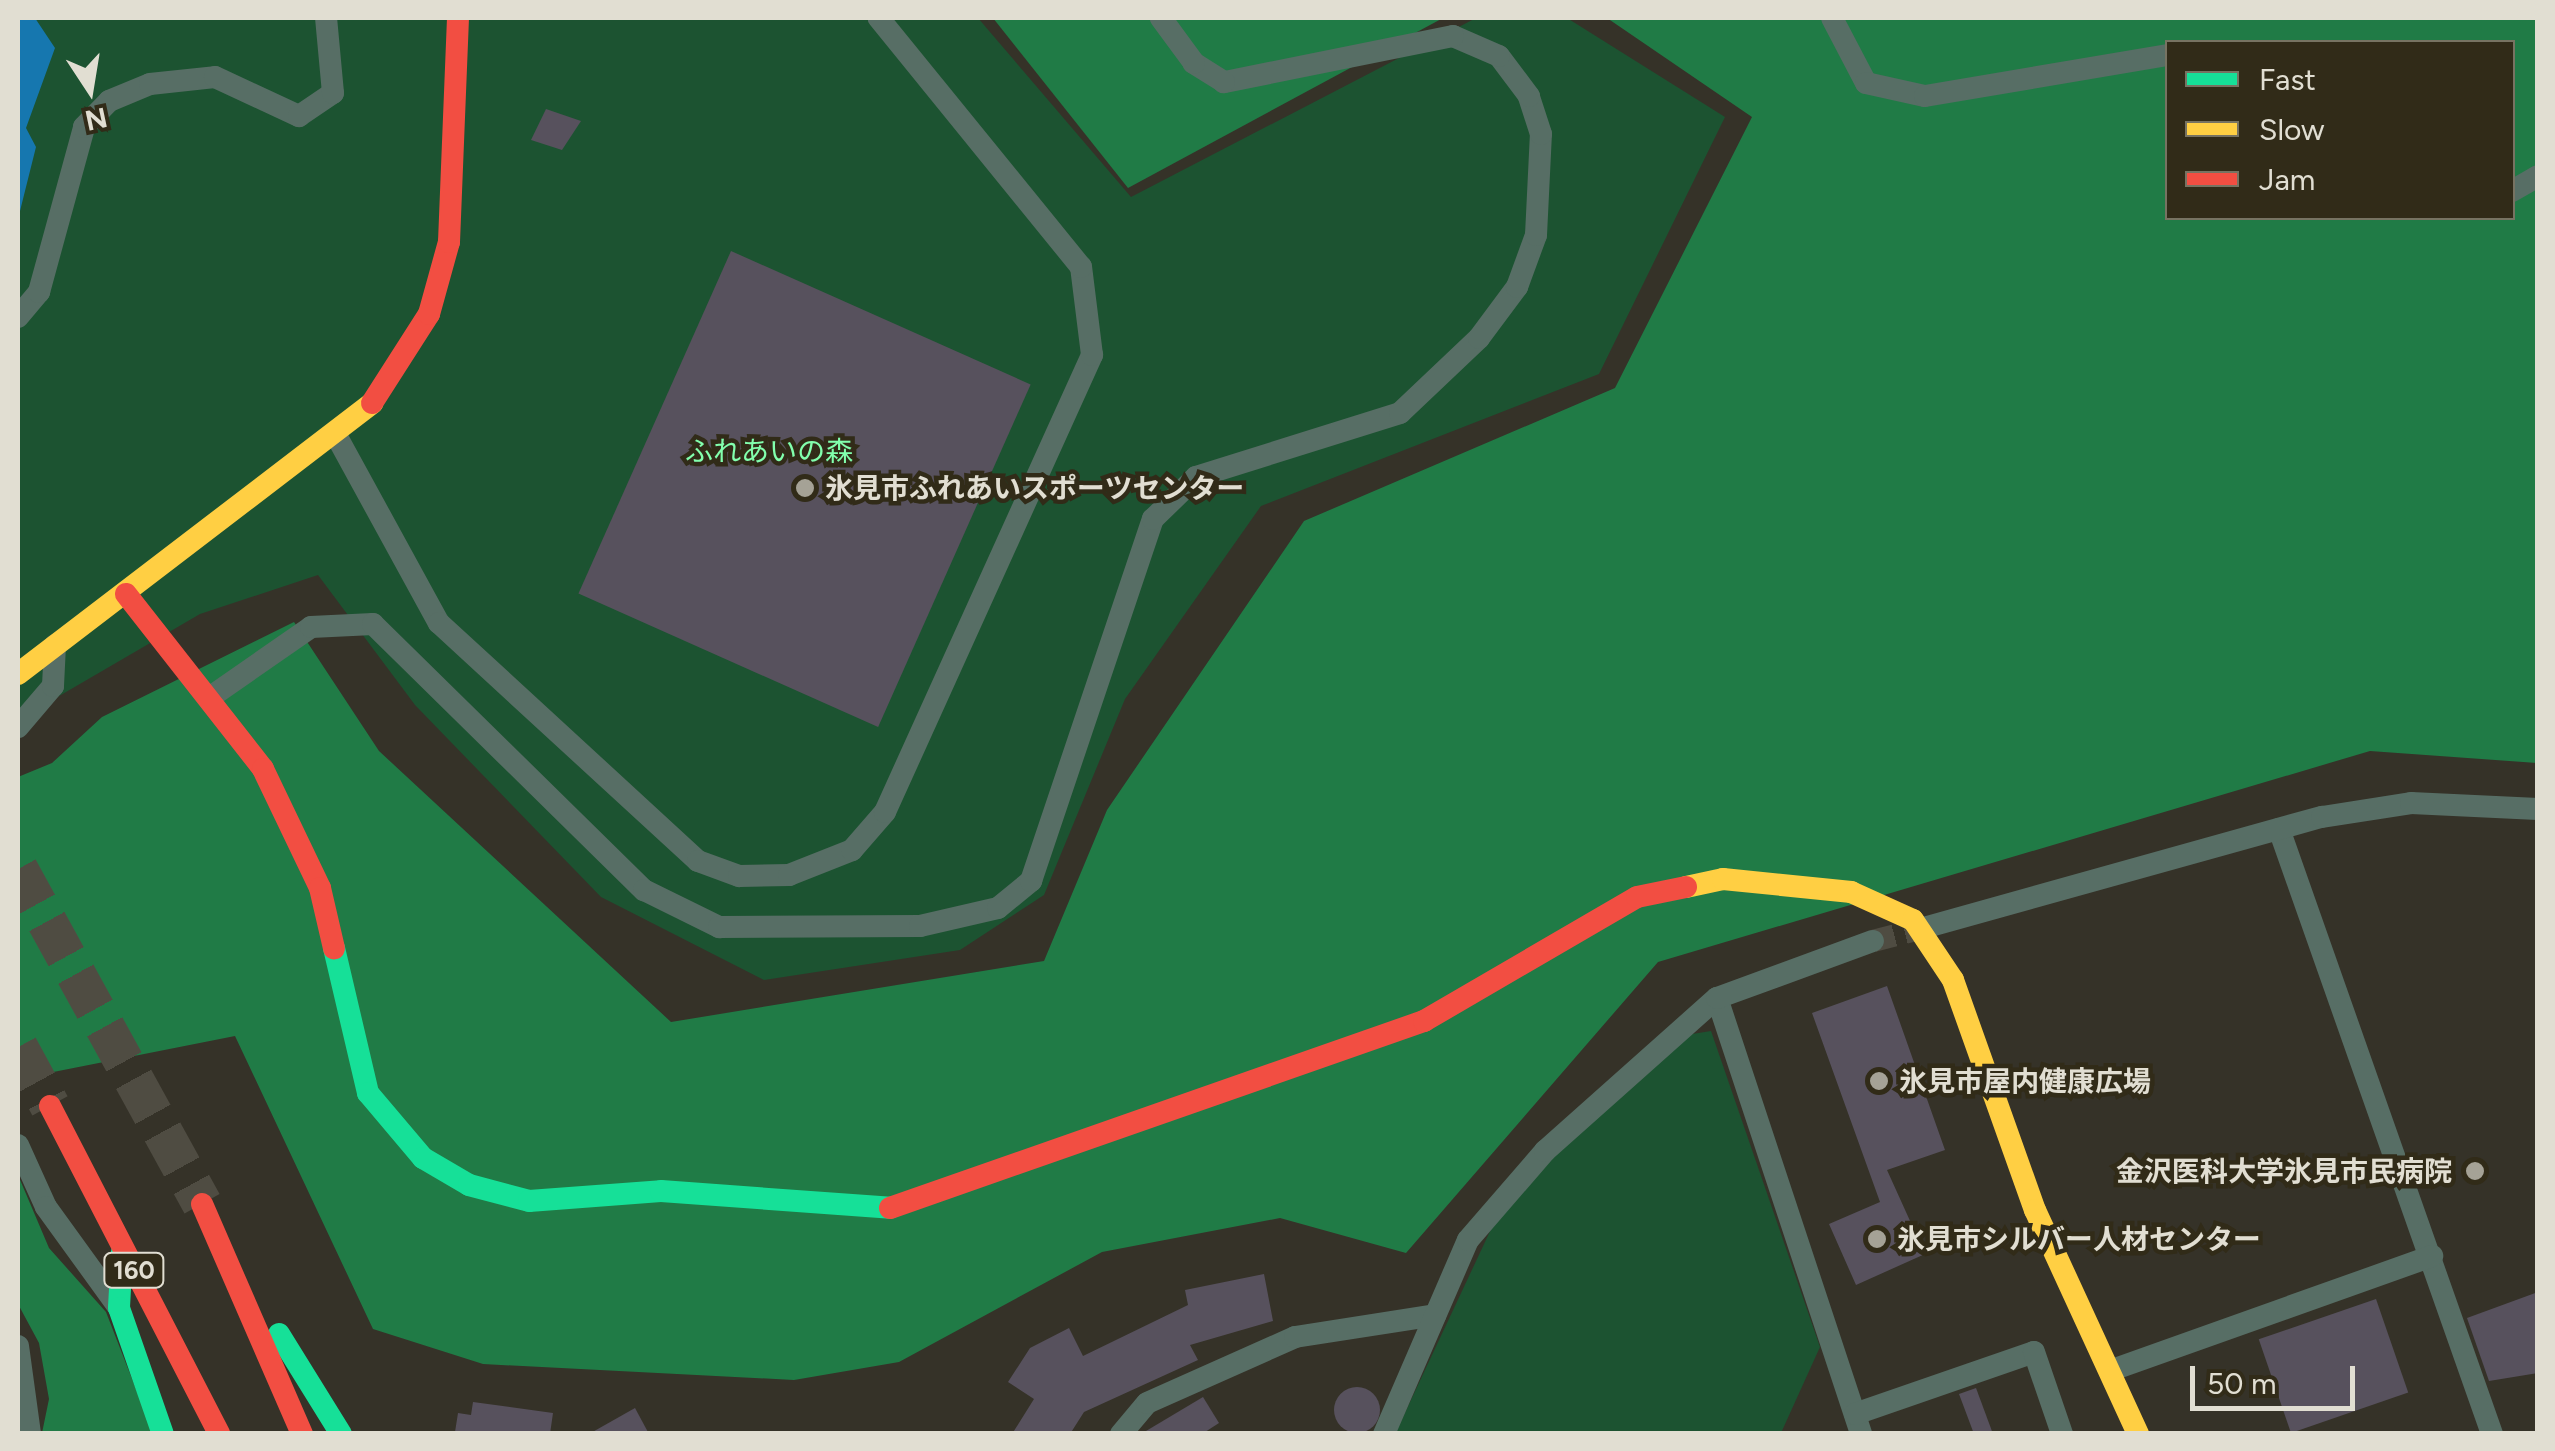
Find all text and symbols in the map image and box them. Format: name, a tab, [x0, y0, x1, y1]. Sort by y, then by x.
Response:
north arrow	[40, 40, 140, 140]
legend	[2165, 40, 2515, 220]
text: Fast	[2259, 61, 2316, 98]
text: N	[82, 100, 110, 138]
text: Slow	[2259, 111, 2325, 148]
text: Jam	[2259, 161, 2315, 198]
park label: ふれあいの森	[685, 434, 853, 468]
place label: 氷見市ふれあいスポーツセンター	[825, 471, 1245, 505]
marker: 氷見市ふれあいスポーツセンター	[794, 477, 816, 499]
place label: 氷見市屋内健康広場	[1899, 1064, 2151, 1098]
marker: 氷見市屋内健康広場	[1868, 1070, 1890, 1092]
place label: 金沢医科大学氷見市民病院	[2116, 1154, 2452, 1188]
marker: 金沢医科大学氷見市民病院	[2462, 1158, 2488, 1184]
place label: 氷見市シルバー人材センター	[1897, 1222, 2261, 1256]
marker: 氷見市シルバー人材センター	[1866, 1228, 1888, 1250]
road number: 160	[102, 1250, 166, 1290]
scale bar	[2195, 1346, 2360, 1408]
text: 50 m	[2207, 1365, 2276, 1402]

